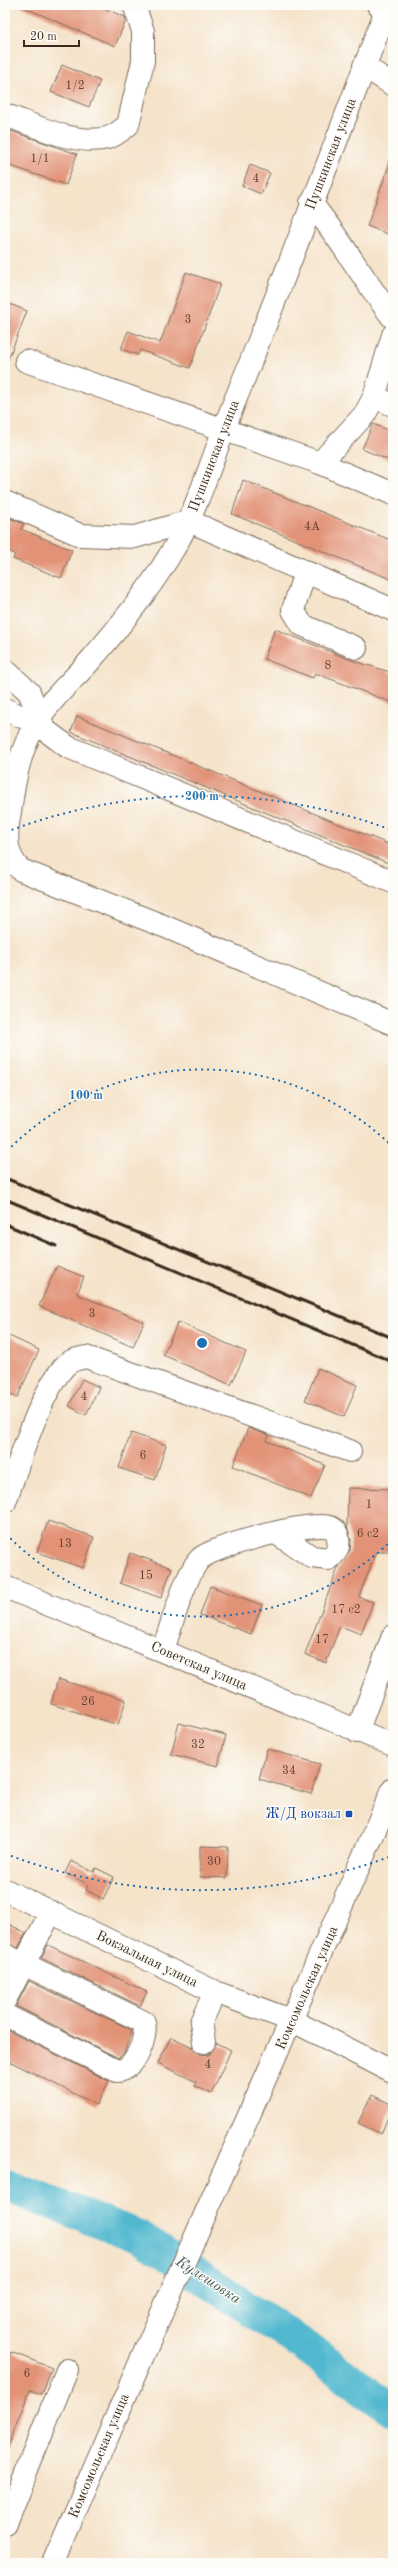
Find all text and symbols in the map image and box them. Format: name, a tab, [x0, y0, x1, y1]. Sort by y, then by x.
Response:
scale bar	[24, 22, 79, 48]
text: 20 m	[30, 31, 57, 43]
house number: 1/2	[65, 80, 85, 92]
street label: Пушкинская улица	[303, 96, 359, 212]
house number: 1/1	[30, 153, 50, 165]
house number: 4	[253, 173, 260, 185]
house number: 3	[185, 314, 191, 326]
street label: Пушкинская улица	[186, 398, 242, 514]
house number: 4А	[304, 521, 320, 533]
house number: 8	[325, 660, 332, 672]
text: 200 m	[185, 791, 219, 803]
text: 100 m	[69, 1090, 103, 1102]
house number: 3	[89, 1308, 95, 1320]
centre of rings	[195, 1336, 209, 1350]
house number: 4	[81, 1391, 88, 1403]
house number: 6	[140, 1450, 147, 1462]
house number: 1	[366, 1499, 372, 1511]
house number: 6 с2	[357, 1528, 379, 1540]
house number: 13	[58, 1538, 72, 1550]
house number: 15	[139, 1569, 153, 1582]
house number: 17 с2	[331, 1604, 361, 1616]
house number: 17	[315, 1634, 329, 1646]
street label: Советская улица	[149, 1639, 249, 1693]
house number: 26	[81, 1696, 95, 1708]
house number: 32	[191, 1739, 205, 1751]
house number: 34	[282, 1765, 296, 1777]
place label: Ж/Д вокзал	[266, 1807, 341, 1821]
marker: Ж/Д вокзал	[344, 1809, 354, 1819]
house number: 30	[207, 1856, 221, 1868]
street label: Комсомольская улица	[273, 1924, 341, 2052]
street label: Вокзальная улица	[94, 1928, 200, 1990]
house number: 4	[205, 2059, 212, 2071]
water label: Кулешовка	[172, 2254, 243, 2307]
house number: 6	[24, 2368, 31, 2380]
street label: Комсомольская улица	[66, 2392, 132, 2520]

